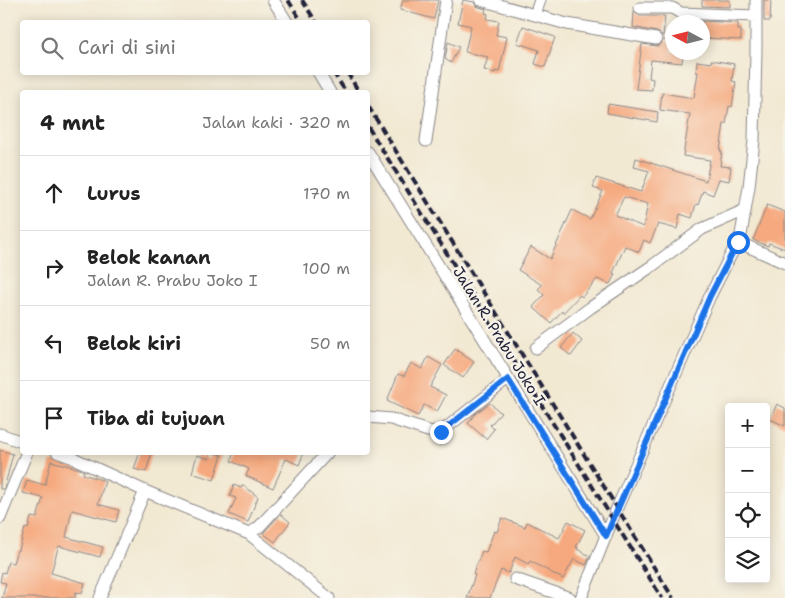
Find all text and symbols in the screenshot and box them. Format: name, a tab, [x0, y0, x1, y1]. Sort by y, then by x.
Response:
north arrow	[665, 15, 710, 60]
search box	[20, 20, 370, 75]
icon: search	[38, 34, 66, 62]
text: Cari di sini	[78, 35, 176, 60]
text: 4 mnt	[40, 109, 105, 137]
text: Jalan kaki · 320 m	[202, 112, 350, 133]
icon: ahead	[40, 179, 68, 207]
text: Lurus	[87, 181, 141, 206]
text: 170 m	[303, 183, 350, 204]
route start	[727, 231, 750, 254]
text: Belok kanan	[87, 245, 211, 270]
icon: right	[40, 254, 68, 282]
text: 100 m	[302, 258, 350, 279]
street label: Jalan R. Prabu Joko I	[448, 263, 550, 409]
text: Jalan R. Prabu Joko I	[87, 270, 258, 291]
icon: left	[40, 329, 68, 357]
text: Belok kiri	[87, 331, 181, 356]
text: 50 m	[310, 333, 350, 354]
map controls	[725, 403, 770, 583]
button: +	[725, 403, 770, 448]
icon: arrive	[40, 404, 68, 432]
text: Tiba di tujuan	[87, 406, 225, 431]
route end	[430, 421, 453, 444]
button: −	[725, 448, 770, 493]
button: locate	[725, 493, 770, 538]
button: layers	[725, 538, 770, 583]

